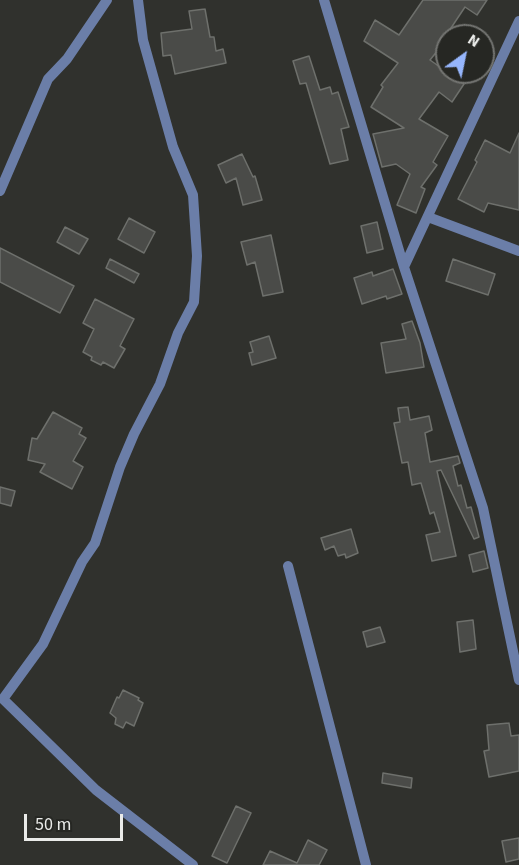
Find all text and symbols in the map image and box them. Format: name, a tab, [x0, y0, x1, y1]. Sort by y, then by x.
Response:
north arrow	[435, 24, 495, 84]
text: N	[463, 28, 484, 53]
scale bar	[27, 802, 126, 840]
text: 50 m	[35, 812, 71, 837]

